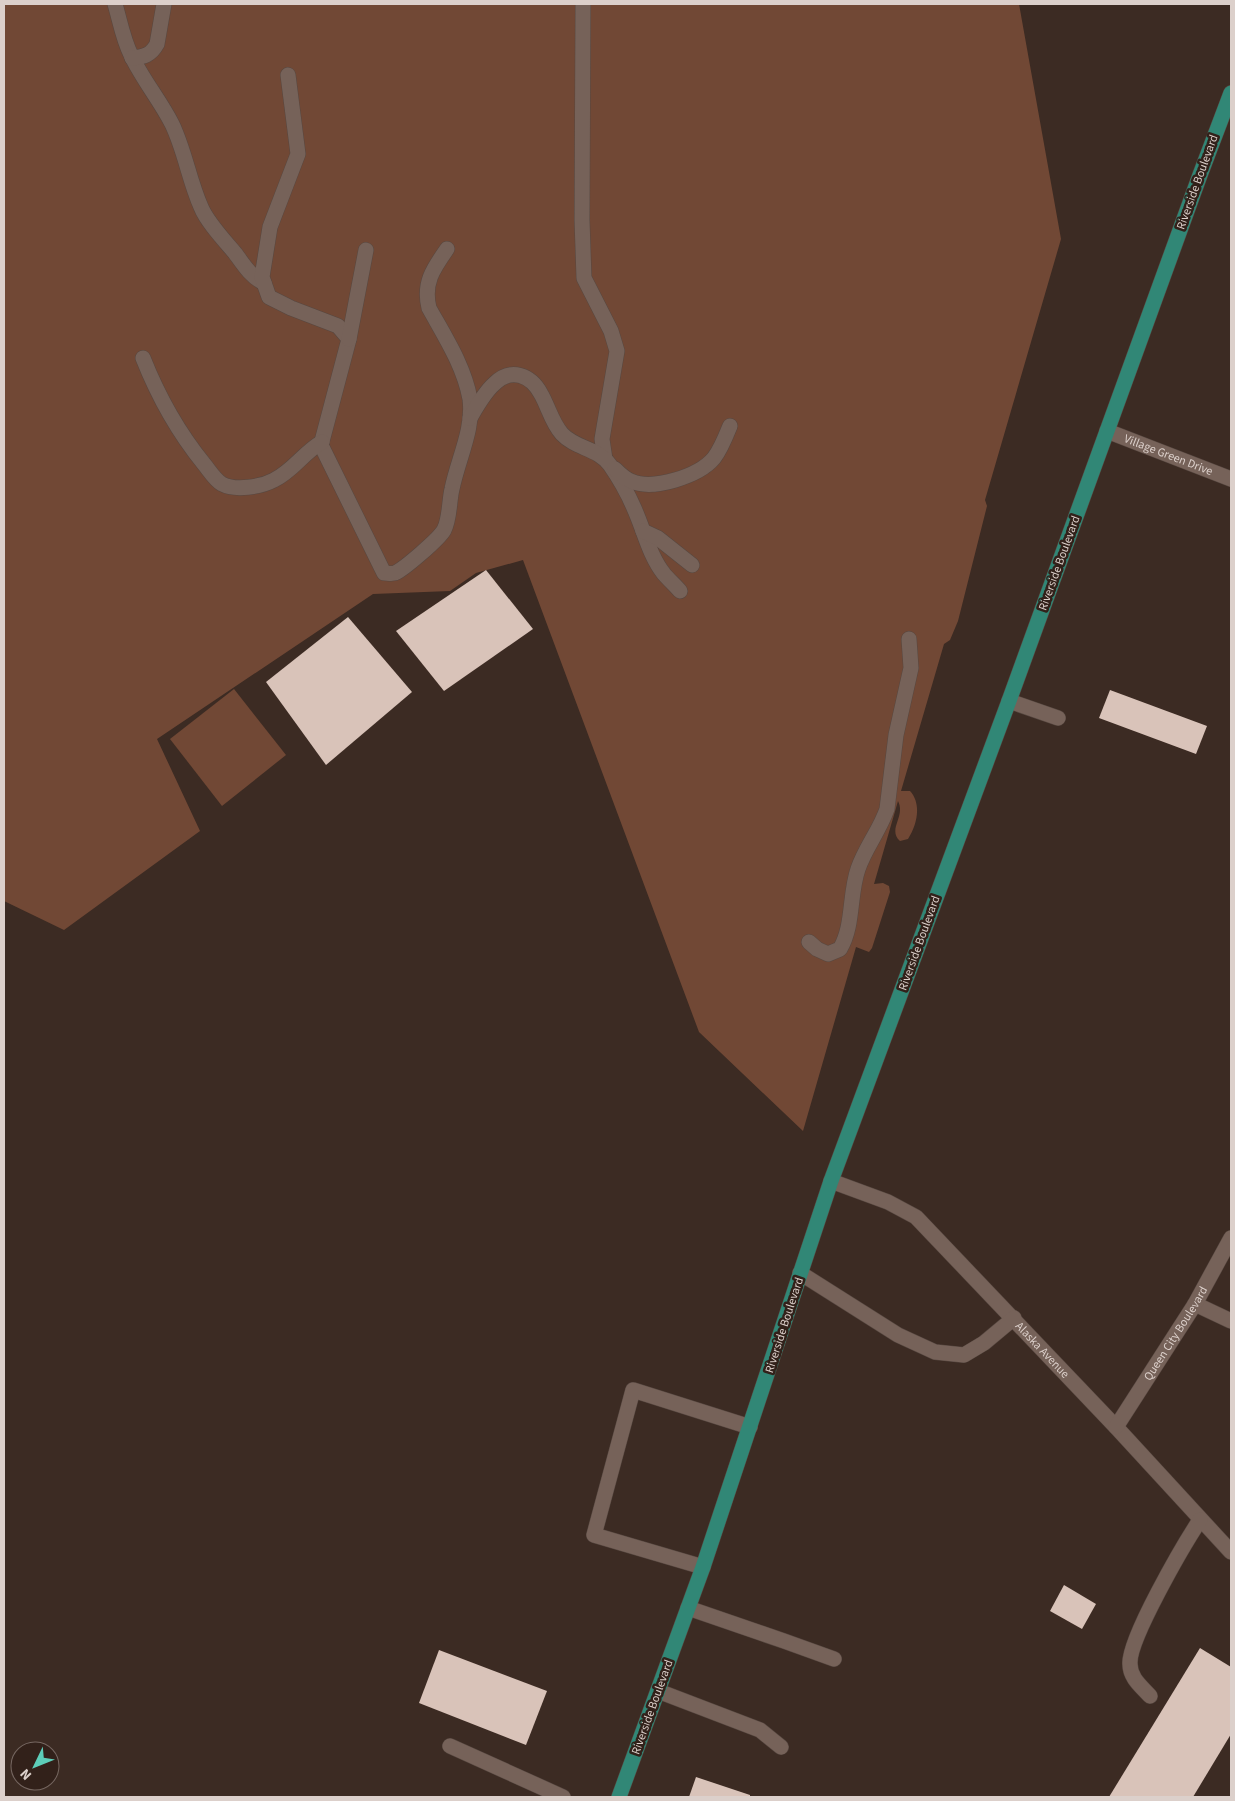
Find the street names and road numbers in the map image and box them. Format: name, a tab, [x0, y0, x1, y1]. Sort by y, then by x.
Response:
street label: Riverside Boulevard	[1172, 132, 1223, 232]
street label: Village Green Drive	[1121, 430, 1215, 480]
street label: Riverside Boulevard	[1034, 513, 1085, 613]
street label: Riverside Boulevard	[894, 893, 945, 993]
street label: Riverside Boulevard	[761, 1275, 808, 1375]
street label: Queen City Boulevard	[1140, 1283, 1212, 1384]
street label: Alaska Avenue	[1011, 1318, 1073, 1382]
street label: Riverside Boulevard	[627, 1657, 678, 1757]

